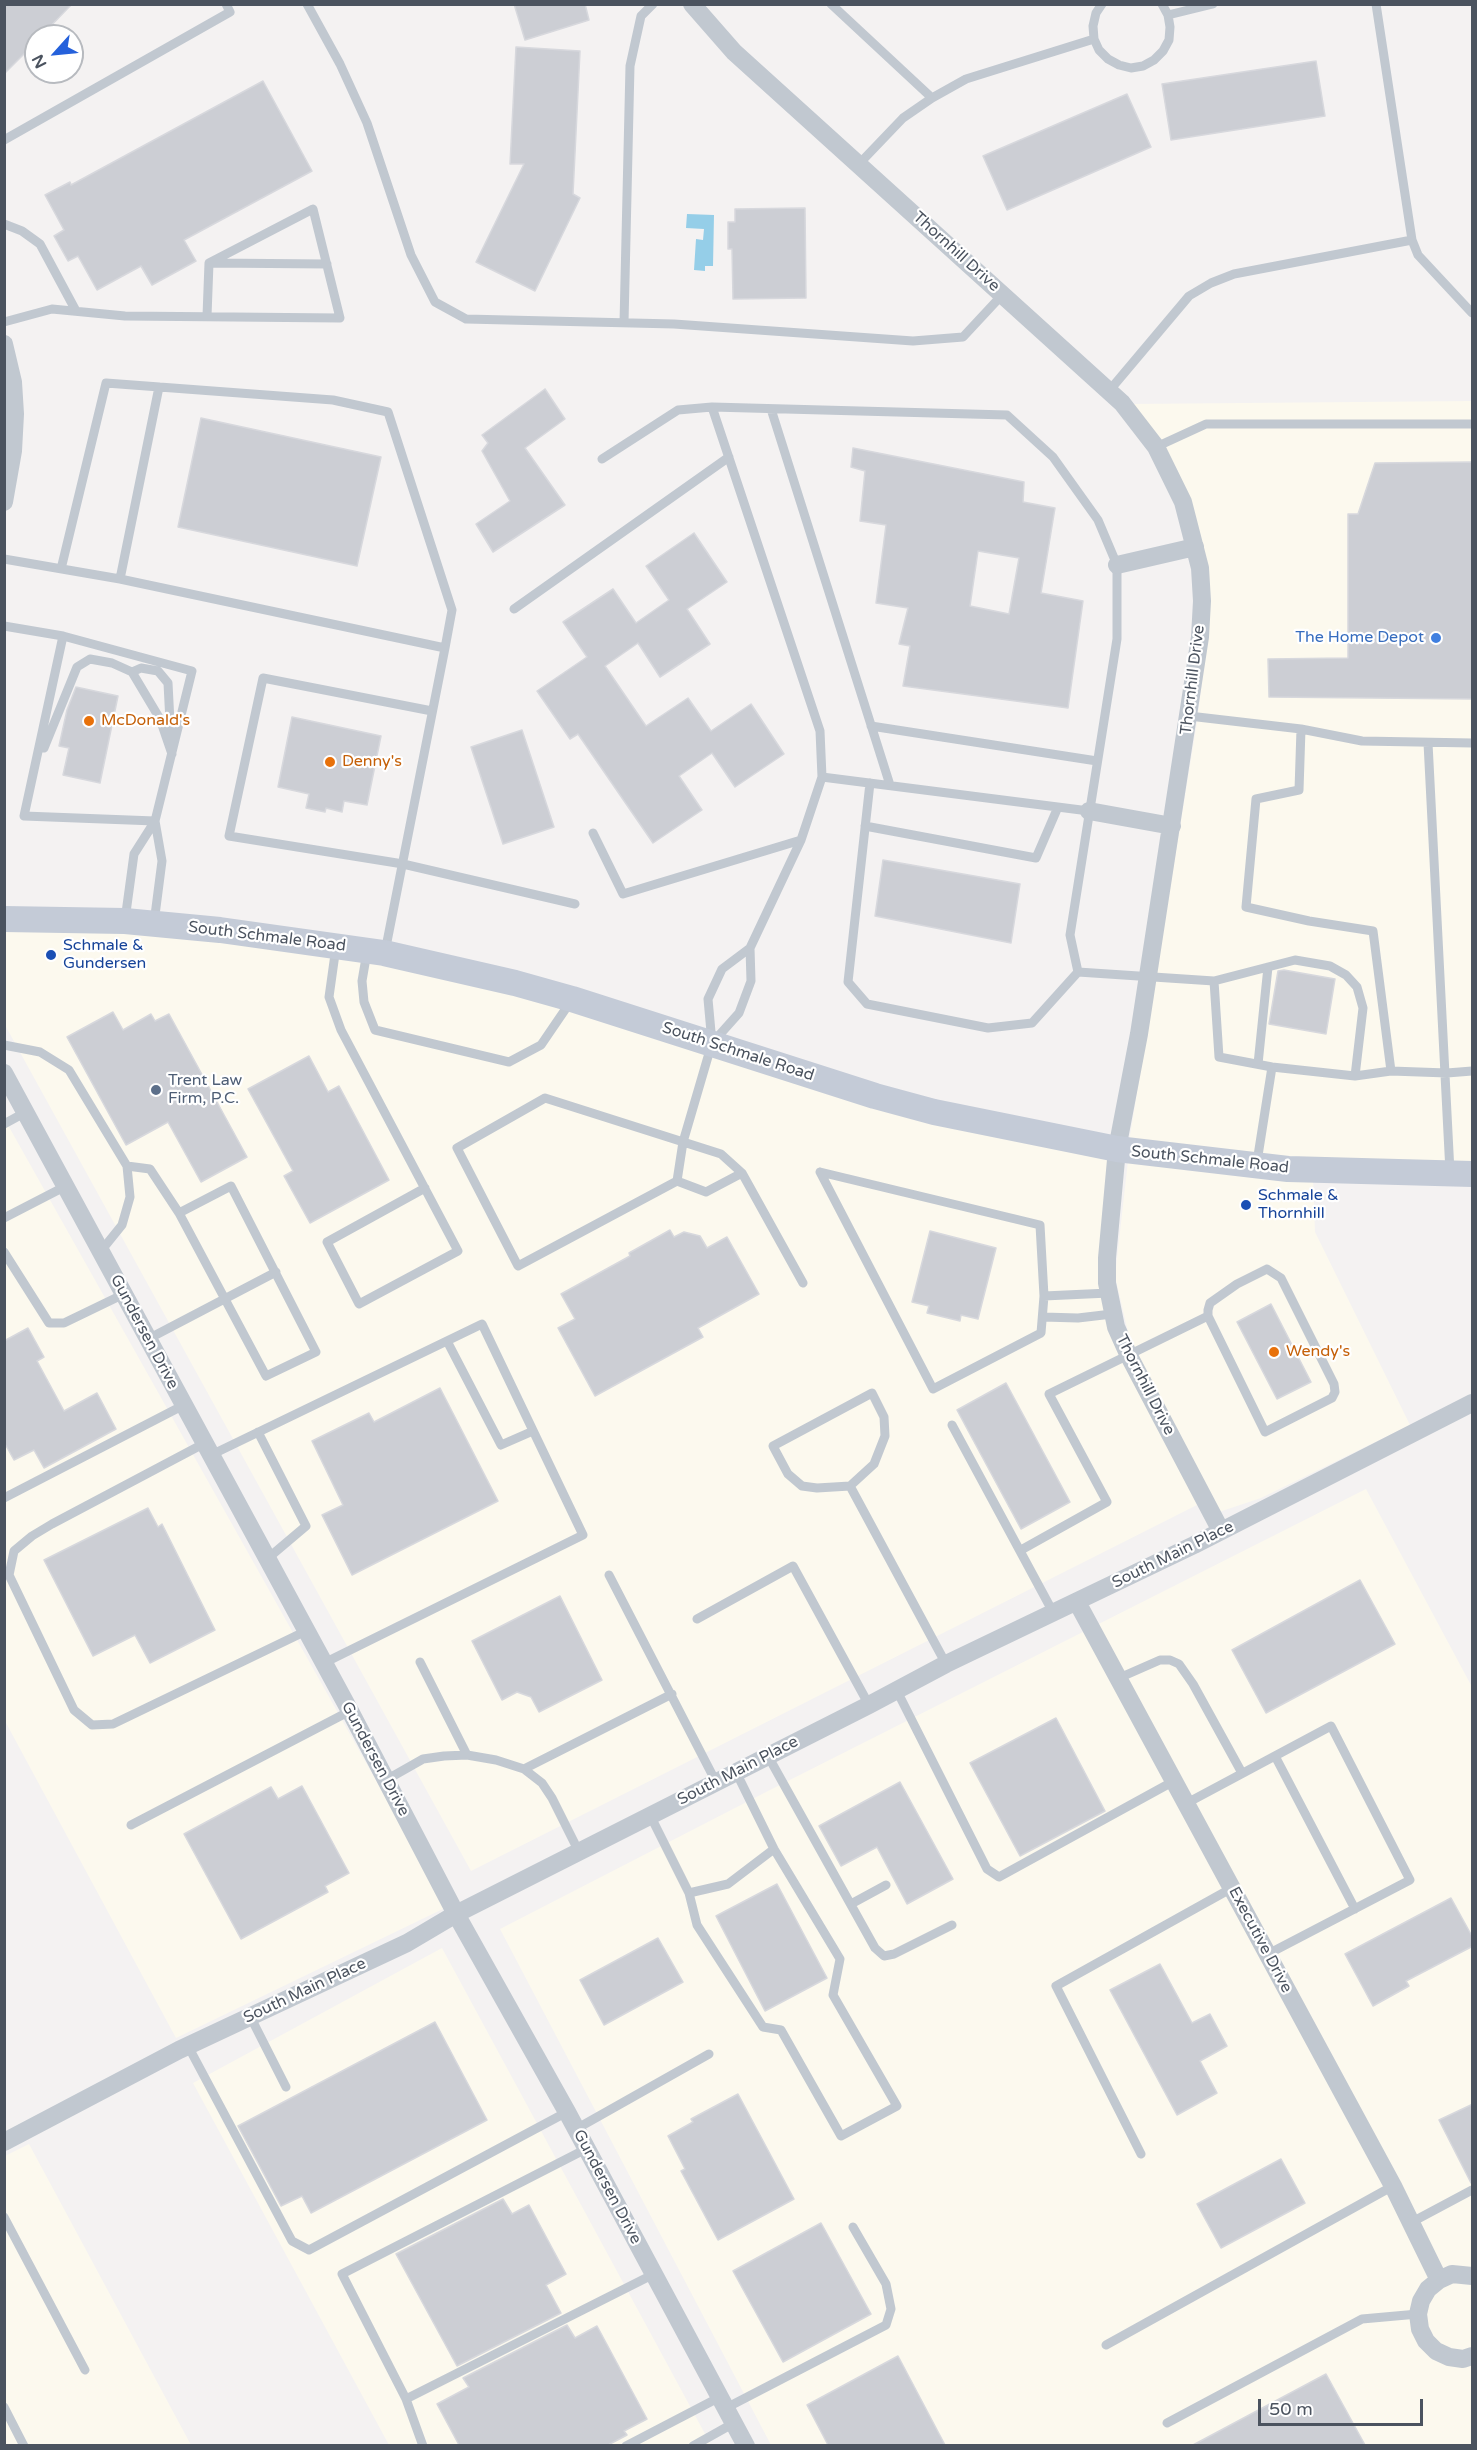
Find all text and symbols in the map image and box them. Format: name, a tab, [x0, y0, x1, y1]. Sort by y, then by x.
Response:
north arrow	[24, 24, 84, 84]
text: N	[28, 51, 52, 72]
street label: Thornhill Drive	[909, 208, 1003, 296]
street label: Thornhill Drive	[1177, 624, 1209, 736]
place label: The Home Depot	[1295, 628, 1424, 648]
marker: The Home Depot	[1429, 631, 1443, 645]
place label: McDonald's	[101, 711, 190, 731]
marker: McDonald's	[82, 714, 96, 728]
place label: Denny's	[342, 752, 402, 772]
marker: Denny's	[323, 755, 337, 769]
street label: South Schmale Road	[187, 918, 347, 956]
place label: Schmale & Gundersen	[63, 936, 146, 974]
marker: Schmale & Gundersen	[44, 948, 58, 962]
street label: South Schmale Road	[660, 1018, 816, 1086]
place label: Trent Law Firm, P.C.	[168, 1071, 242, 1109]
marker: Trent Law Firm, P.C.	[149, 1083, 163, 1097]
street label: South Schmale Road	[1130, 1142, 1290, 1178]
place label: Schmale & Thornhill	[1258, 1186, 1339, 1224]
marker: Schmale & Thornhill	[1239, 1198, 1253, 1212]
street label: Gundersen Drive	[106, 1271, 182, 1393]
street label: Thornhill Drive	[1111, 1332, 1179, 1438]
place label: Wendy's	[1286, 1342, 1350, 1362]
marker: Wendy's	[1267, 1345, 1281, 1359]
street label: South Main Place	[1109, 1517, 1237, 1593]
street label: Gundersen Drive	[337, 1698, 413, 1820]
street label: South Main Place	[674, 1732, 802, 1810]
street label: Executive Drive	[1224, 1884, 1296, 1996]
street label: South Main Place	[241, 1954, 369, 2028]
street label: Gundersen Drive	[569, 2126, 645, 2248]
scale bar	[1261, 2387, 1426, 2425]
text: 50 m	[1269, 2398, 1313, 2420]

